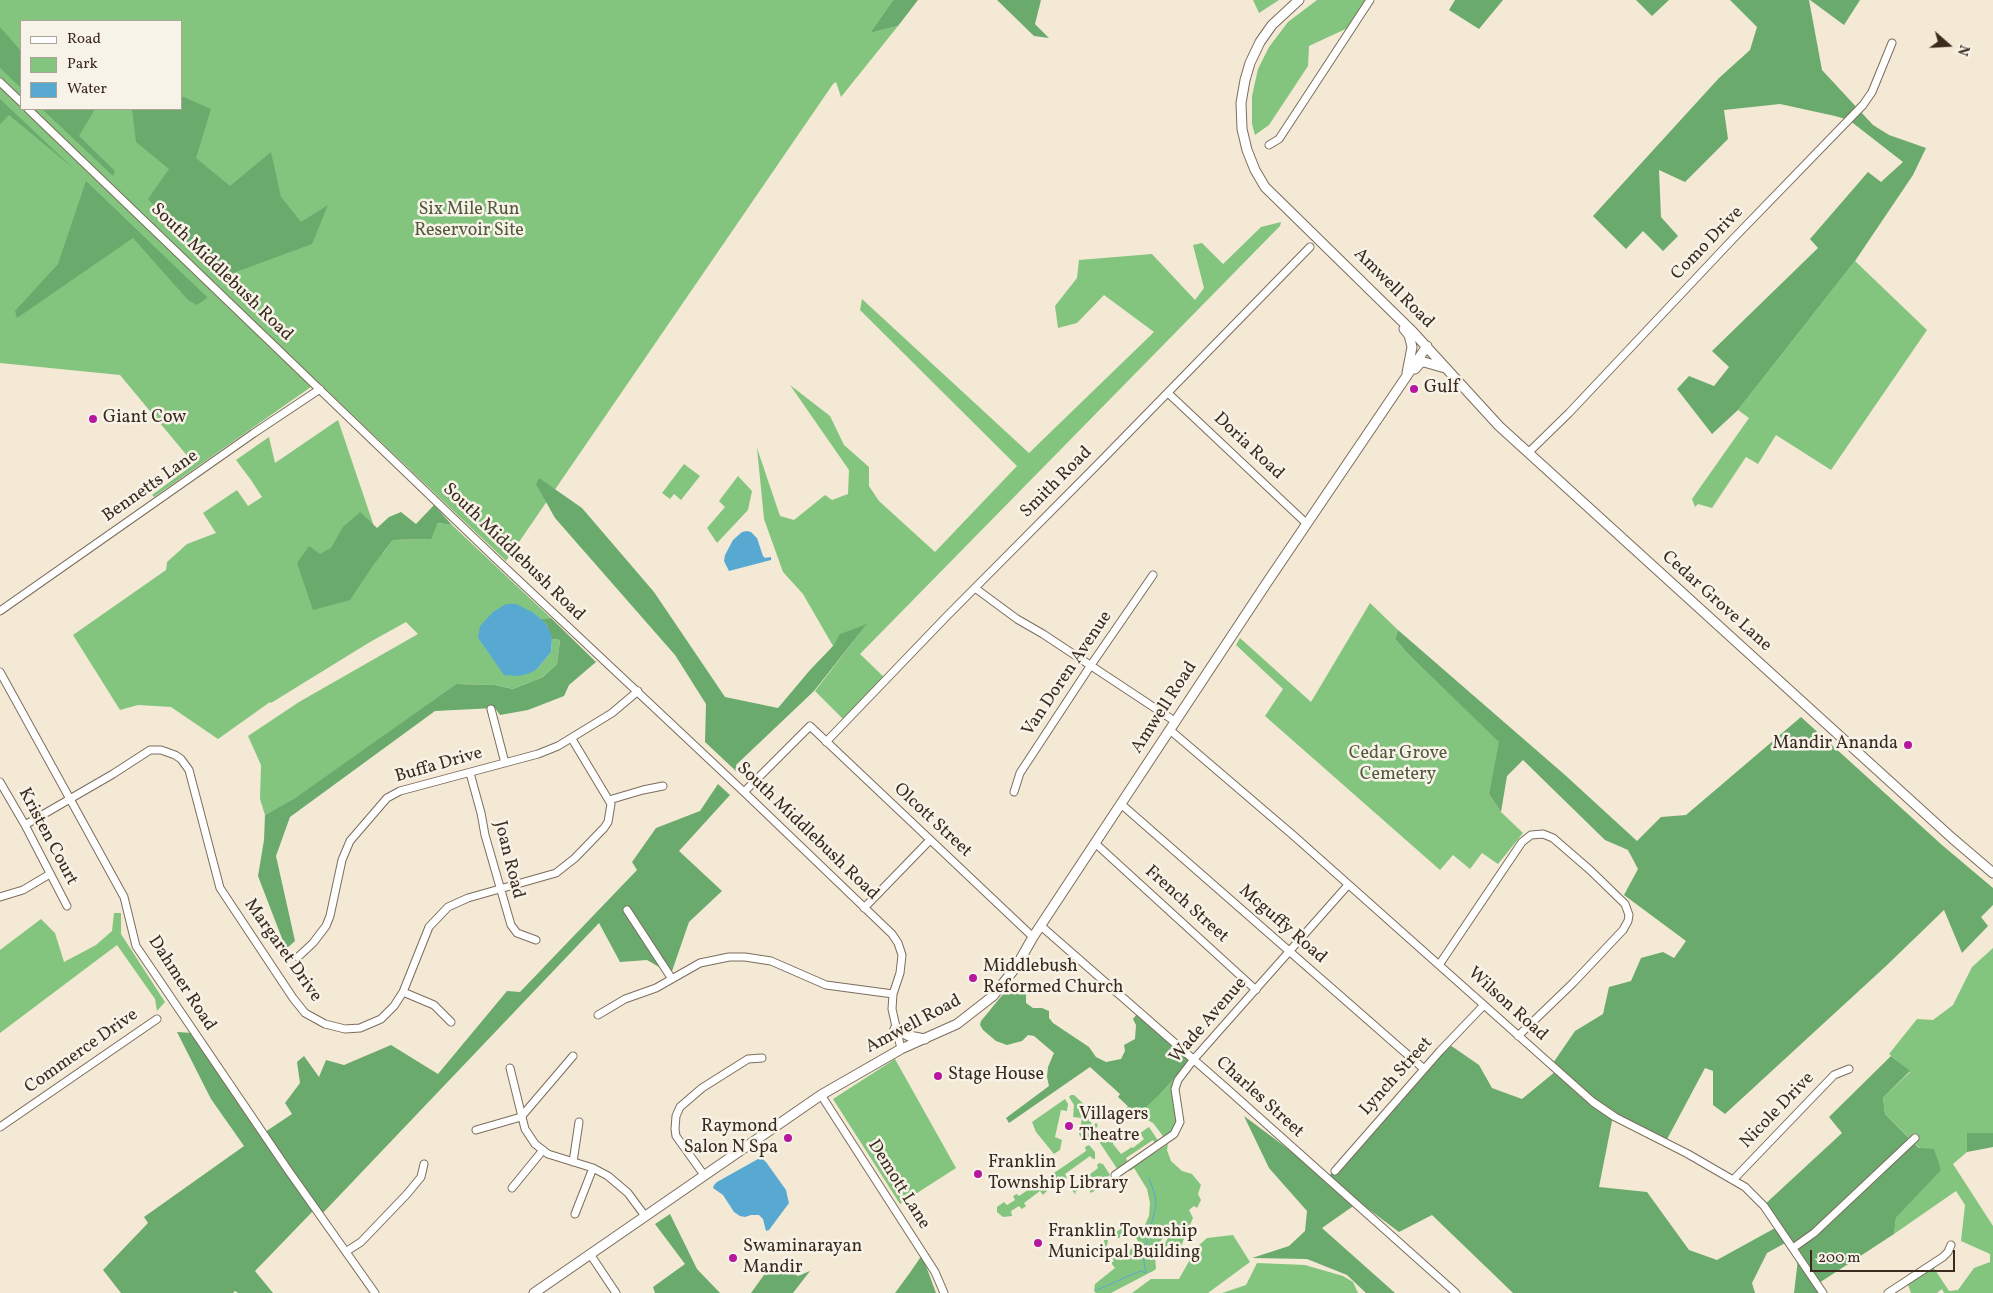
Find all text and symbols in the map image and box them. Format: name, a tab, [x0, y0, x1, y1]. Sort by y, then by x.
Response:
legend	[20, 20, 182, 110]
north arrow	[1923, 20, 1973, 70]
text: Road	[67, 29, 101, 50]
text: N	[1952, 42, 1973, 58]
text: Park	[67, 54, 98, 75]
text: Water	[67, 79, 107, 100]
street label: South Middlebush Road	[145, 199, 297, 347]
park label: Six Mile Run Reservoir Site	[414, 200, 524, 242]
street label: Como Drive	[1667, 203, 1749, 285]
street label: Amwell Road	[1348, 244, 1438, 334]
place label: Gulf	[1424, 378, 1459, 400]
marker: Gulf	[1408, 383, 1420, 395]
place label: Giant Cow	[103, 408, 186, 430]
street label: Doria Road	[1208, 409, 1288, 485]
marker: Giant Cow	[87, 413, 99, 425]
street label: Smith Road	[1017, 443, 1097, 523]
street label: Bennetts Lane	[99, 446, 203, 528]
street label: South Middlebush Road	[437, 479, 589, 627]
street label: Cedar Grove Lane	[1657, 547, 1775, 657]
street label: Van Doren Avenue	[1018, 607, 1118, 741]
street label: Amwell Road	[1127, 658, 1203, 758]
place label: Mandir Ananda	[1773, 734, 1898, 756]
marker: Mandir Ananda	[1902, 739, 1914, 751]
street label: Buffa Drive	[393, 743, 485, 789]
park label: Cedar Grove Cemetery	[1349, 744, 1447, 786]
street label: South Middlebush Road	[731, 758, 883, 906]
street label: Olcott Street	[888, 779, 976, 863]
street label: Kristen Court	[12, 785, 82, 889]
street label: Joan Road	[488, 819, 528, 901]
street label: French Street	[1140, 862, 1232, 948]
street label: Mcguffy Road	[1234, 881, 1330, 969]
street label: Margaret Drive	[238, 895, 326, 1007]
street label: Dahmer Road	[142, 932, 220, 1036]
place label: Middlebush Reformed Church	[983, 957, 1123, 1000]
street label: Wilson Road	[1462, 963, 1552, 1047]
marker: Middlebush Reformed Church	[967, 972, 979, 984]
street label: Wade Avenue	[1166, 974, 1252, 1068]
street label: Amwell Road	[862, 991, 966, 1059]
street label: Commerce Drive	[21, 1005, 143, 1099]
street label: Lynch Street	[1356, 1033, 1438, 1121]
street label: Charles Street	[1210, 1053, 1308, 1143]
place label: Stage House	[948, 1065, 1044, 1087]
street label: Nicole Drive	[1736, 1068, 1820, 1154]
marker: Stage House	[932, 1070, 944, 1082]
place label: Villagers Theatre	[1079, 1105, 1149, 1148]
place label: Raymond Salon N Spa	[684, 1117, 778, 1160]
marker: Villagers Theatre	[1063, 1120, 1075, 1132]
marker: Raymond Salon N Spa	[782, 1132, 794, 1144]
street label: Demott Lane	[862, 1136, 934, 1234]
place label: Franklin Township Library	[988, 1153, 1128, 1196]
marker: Franklin Township Library	[972, 1168, 984, 1180]
place label: Franklin Township Municipal Building	[1048, 1222, 1200, 1264]
place label: Swaminarayan Mandir	[743, 1237, 862, 1280]
marker: Franklin Township Municipal Building	[1032, 1237, 1044, 1249]
scale bar	[1813, 1240, 1958, 1272]
text: 200 m	[1818, 1248, 1861, 1269]
marker: Swaminarayan Mandir	[727, 1252, 739, 1264]

